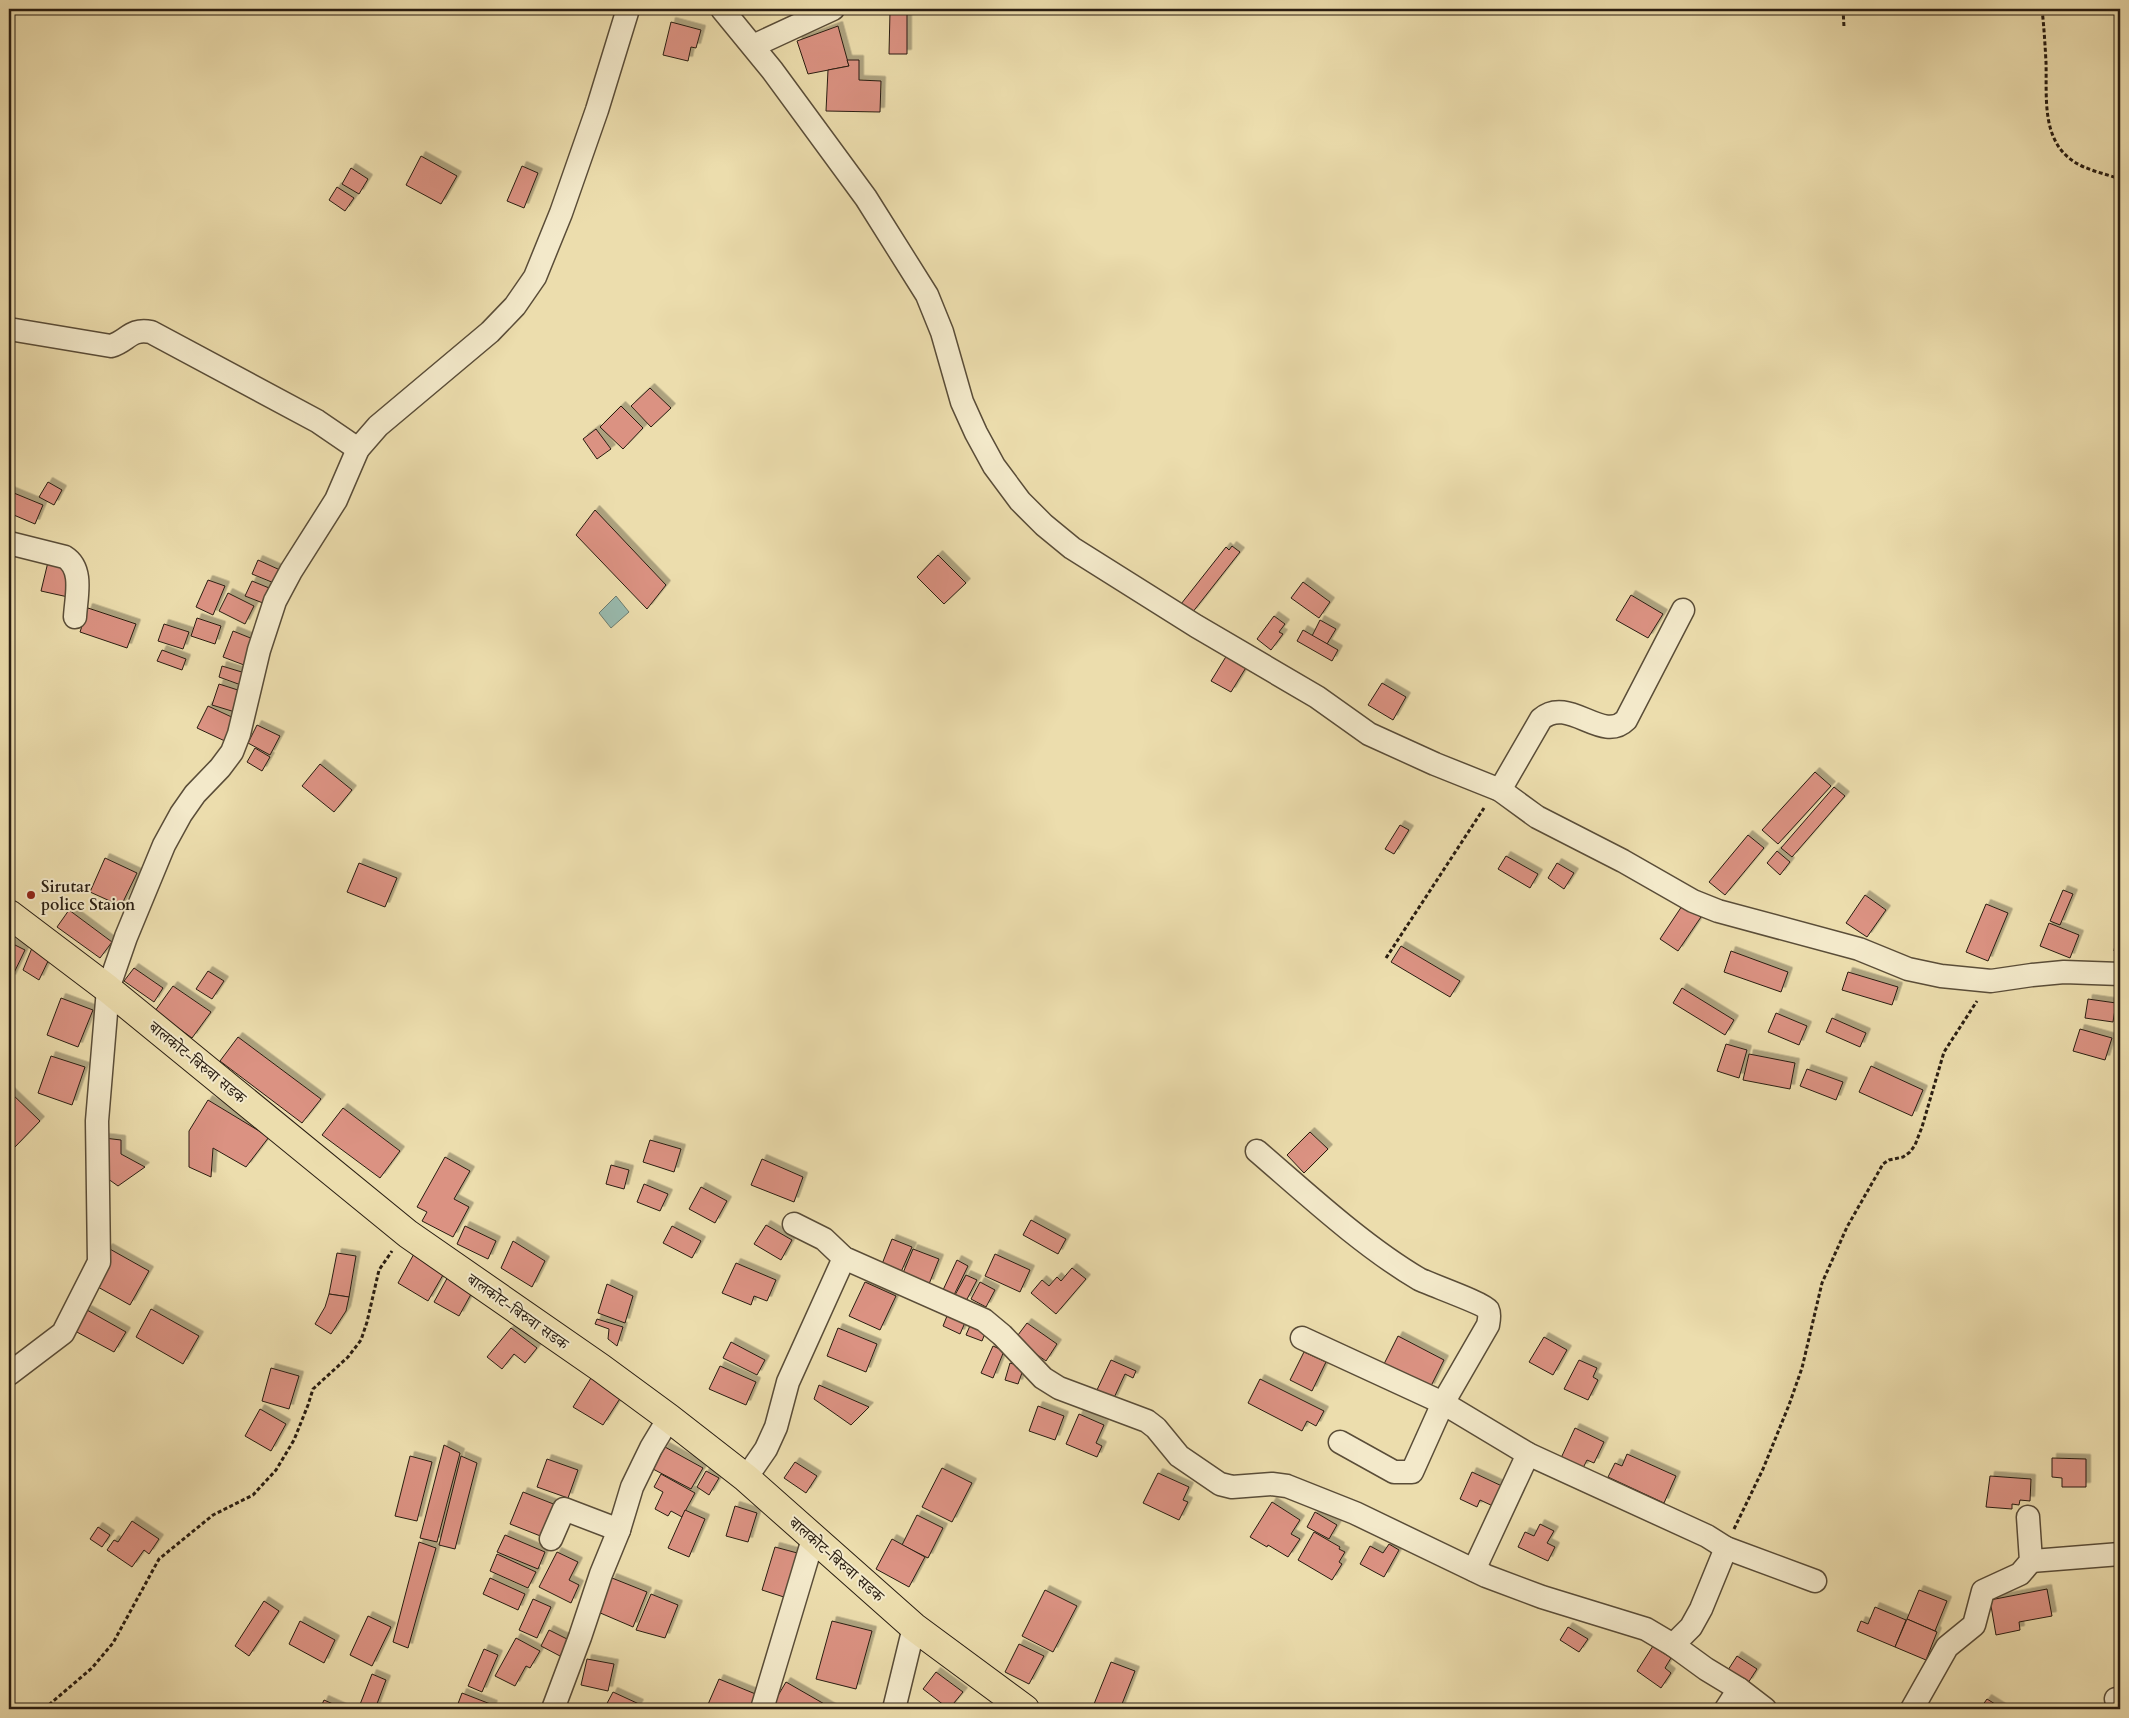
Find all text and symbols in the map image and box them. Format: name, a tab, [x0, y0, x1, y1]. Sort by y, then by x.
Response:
place label: Sirutar police Staion	[41, 876, 136, 916]
marker: Sirutar police Staion	[25, 889, 37, 901]
street label: बालकोट-बिरुवा सडक	[143, 1016, 252, 1110]
street label: बालकोट-बिरुवा सडक	[461, 1268, 574, 1356]
street label: बालकोट-बिरुवा सडक	[783, 1512, 890, 1608]

